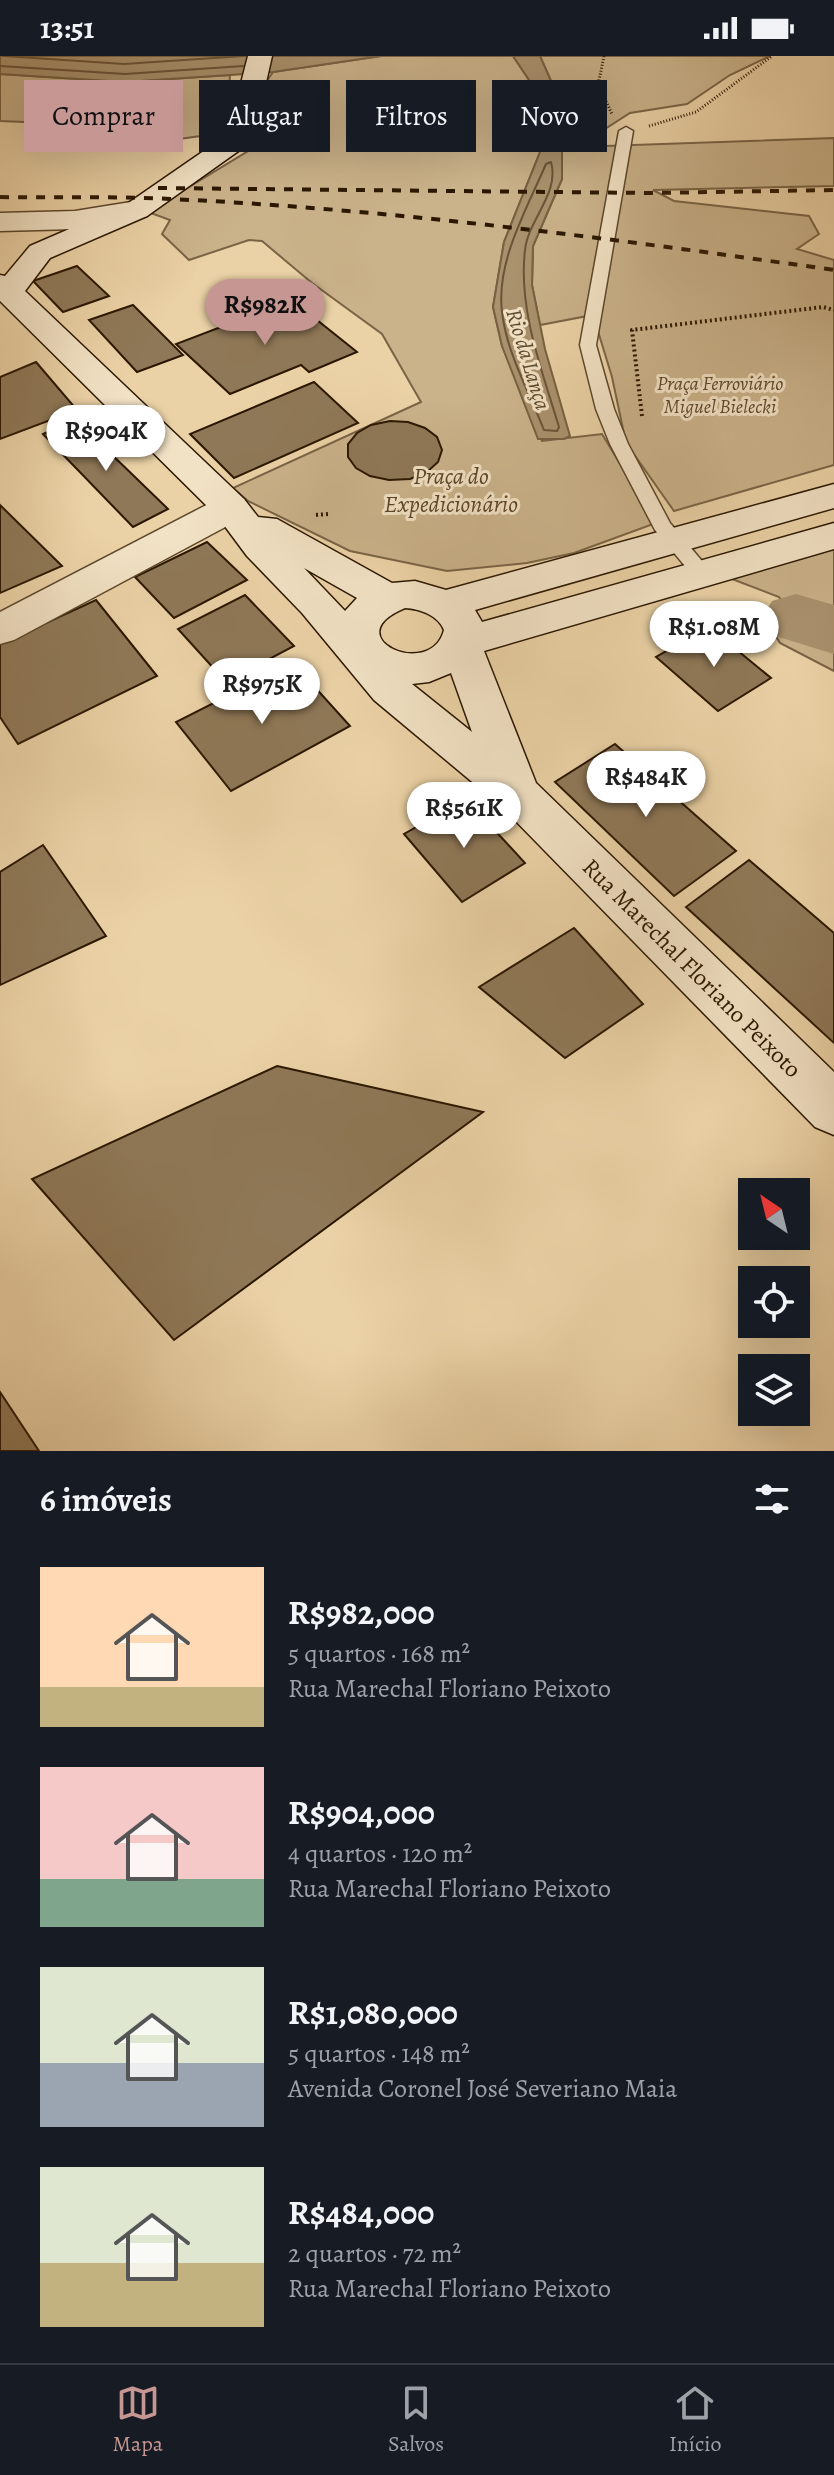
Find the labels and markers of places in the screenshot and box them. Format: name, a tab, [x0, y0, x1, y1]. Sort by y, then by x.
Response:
pin: R$982K	[200, 279, 330, 347]
pin: R$904K	[41, 405, 171, 473]
pin: R$1.08M	[640, 601, 788, 669]
pin: R$975K	[197, 658, 327, 726]
pin: R$484K	[581, 751, 711, 819]
pin: R$561K	[399, 782, 529, 850]

